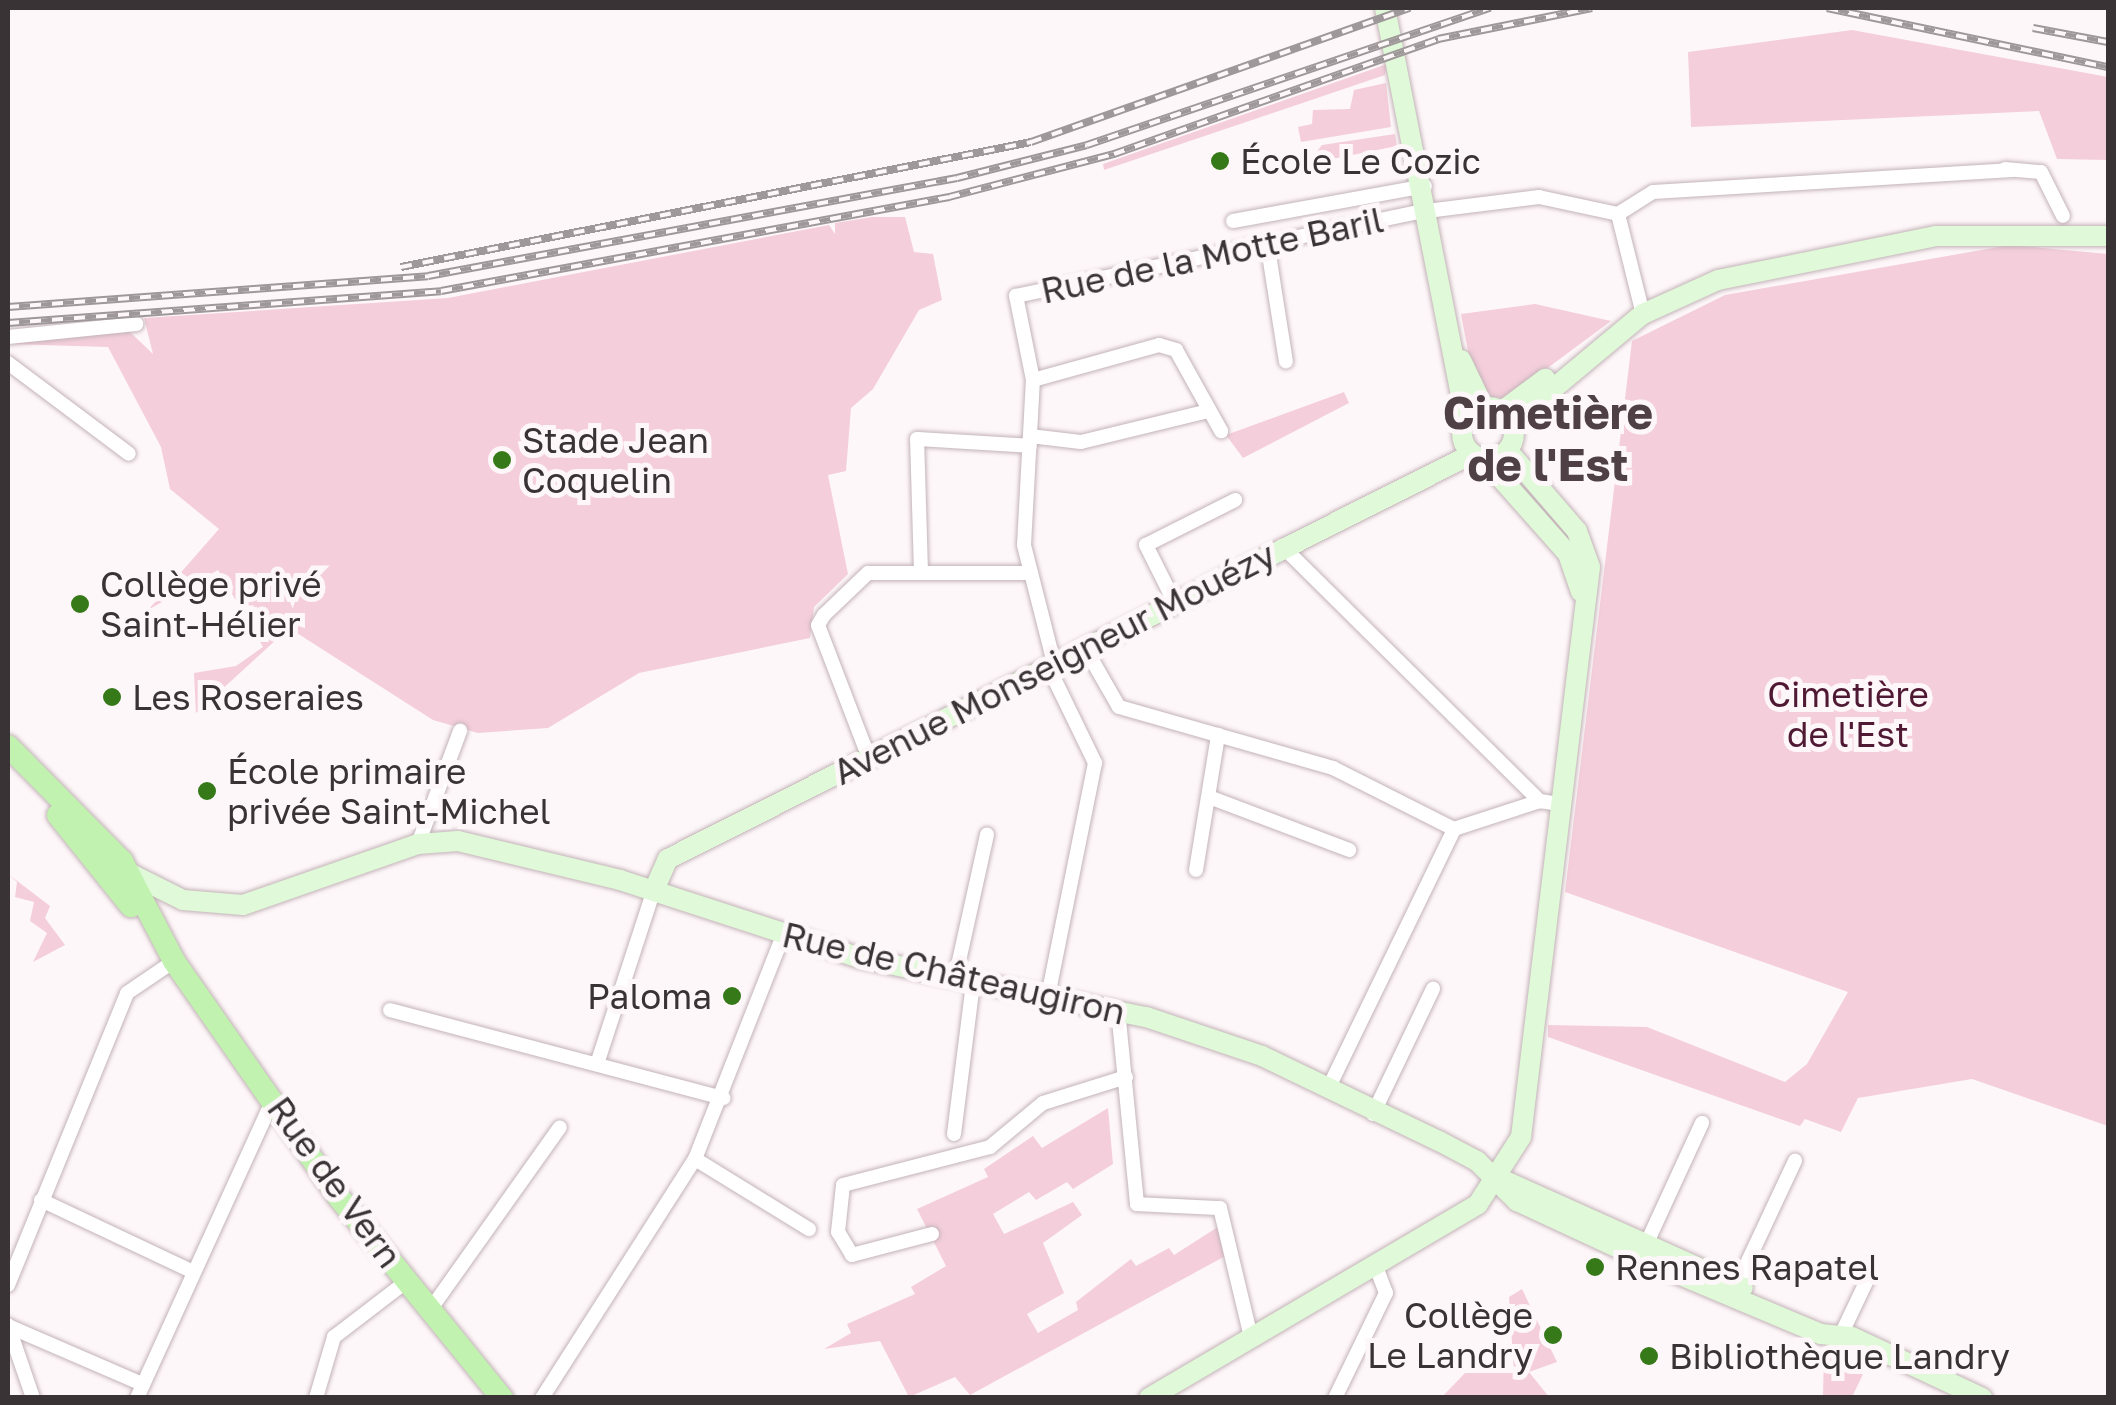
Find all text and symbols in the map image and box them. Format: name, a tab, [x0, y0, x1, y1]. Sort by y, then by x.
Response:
place label: École Le Cozic	[1240, 140, 1481, 182]
marker: École Le Cozic	[1209, 150, 1231, 172]
street label: Rue de la Motte Baril	[1037, 198, 1387, 312]
district label: Cimetière de l'Est	[1443, 386, 1653, 492]
place label: Stade Jean Coquelin	[522, 419, 709, 501]
marker: Stade Jean Coquelin	[491, 449, 513, 471]
street label: Avenue Monseigneur Mouézy	[826, 533, 1282, 793]
place label: Collège privé Saint-Hélier	[100, 563, 321, 645]
marker: Collège privé Saint-Hélier	[69, 593, 91, 615]
park label: Cimetière de l'Est	[1767, 673, 1929, 755]
place label: Les Roseraies	[132, 676, 364, 718]
marker: Les Roseraies	[101, 686, 123, 708]
place label: École primaire privée Saint-Michel	[227, 750, 551, 832]
marker: École primaire privée Saint-Michel	[196, 780, 218, 802]
street label: Rue de Châteaugiron	[778, 913, 1130, 1033]
place label: Paloma	[587, 975, 712, 1017]
marker: Paloma	[721, 985, 743, 1007]
street label: Rue de Vern	[259, 1088, 411, 1276]
place label: Rennes Rapatel	[1615, 1246, 1879, 1288]
marker: Rennes Rapatel	[1584, 1256, 1606, 1278]
place label: Collège Le Landry	[1367, 1294, 1533, 1376]
marker: Collège Le Landry	[1542, 1324, 1564, 1346]
place label: Bibliothèque Landry	[1669, 1335, 2010, 1377]
marker: Bibliothèque Landry	[1638, 1345, 1660, 1367]

